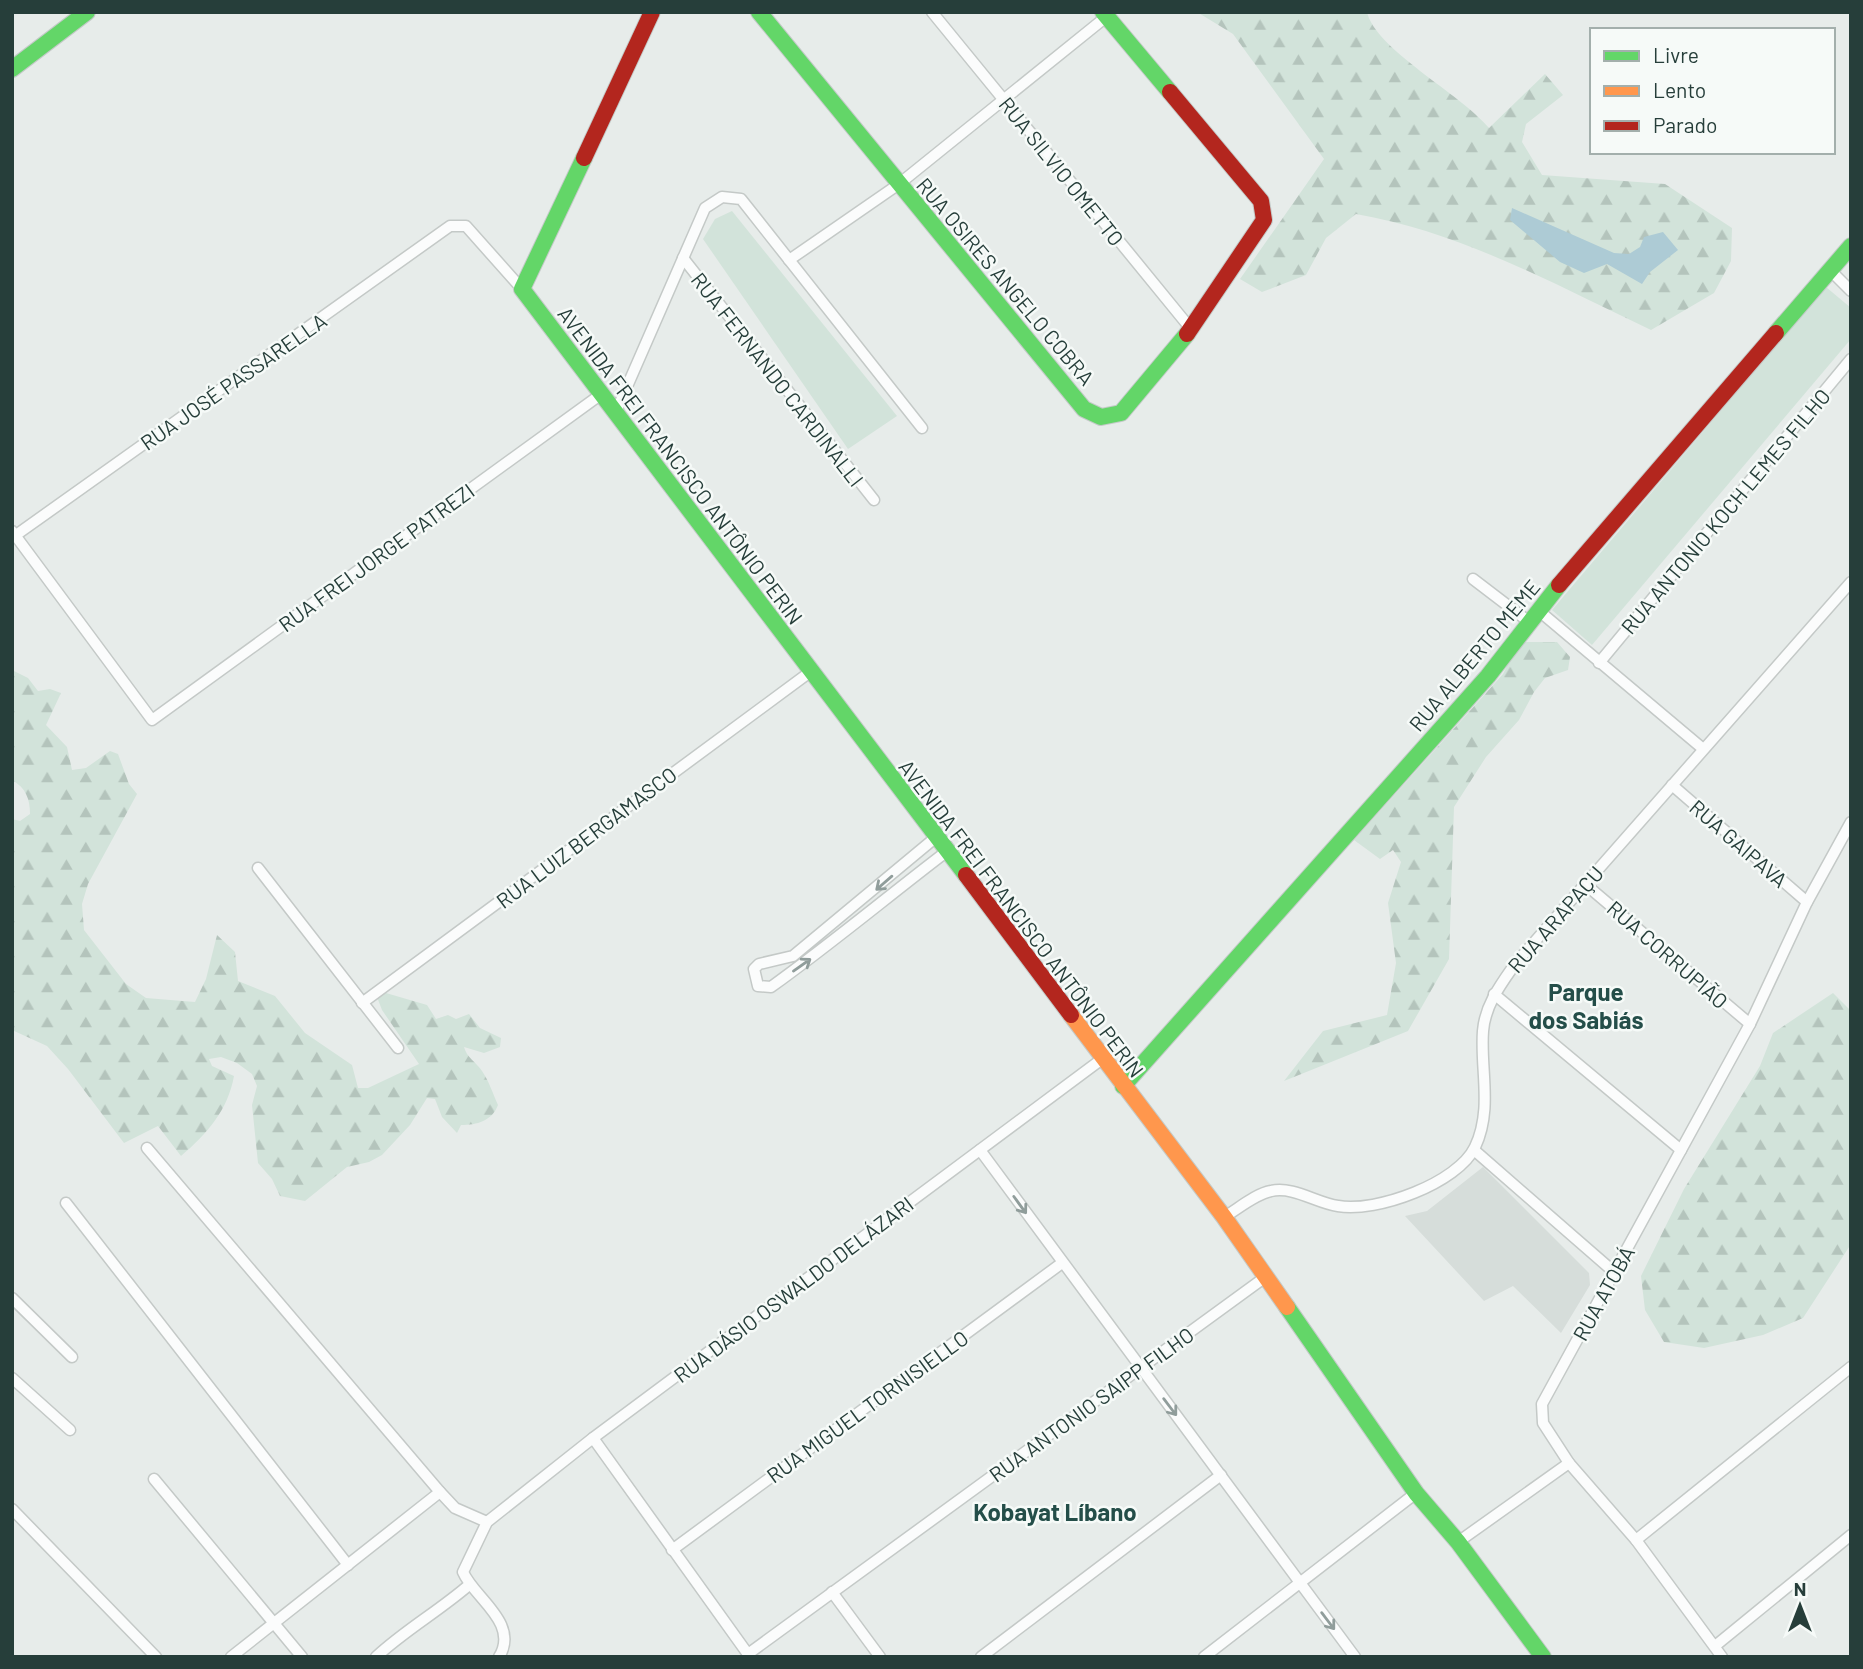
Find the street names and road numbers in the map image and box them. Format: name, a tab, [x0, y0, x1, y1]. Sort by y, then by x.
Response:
street label: RUA SILVIO OMETTO	[994, 92, 1130, 250]
street label: RUA OSIRES ANGELO COBRA	[912, 172, 1100, 390]
street label: RUA FERNANDO CARDINALLI	[687, 267, 869, 491]
street label: AVENIDA FREI FRANCISCO ANTÔNIO PERIN	[553, 301, 809, 629]
street label: RUA JOSÉ PASSARELLA	[135, 307, 331, 455]
street label: RUA ANTONIO KOCH LEMES FILHO	[1615, 383, 1835, 639]
street label: RUA FREI JORGE PATREZI	[273, 478, 479, 636]
street label: RUA ALBERTO MEME	[1403, 574, 1545, 736]
street label: AVENIDA FREI FRANCISCO ANTÔNIO PERIN	[894, 754, 1150, 1082]
street label: RUA LUIZ BERGAMASCO	[491, 761, 681, 913]
street label: RUA GAIPAVA	[1685, 794, 1793, 892]
street label: RUA ARAPAÇU	[1502, 861, 1608, 977]
street label: RUA CORRUPIÃO	[1603, 895, 1733, 1013]
street label: RUA DÁSIO OSWALDO DELÁZARI	[668, 1191, 918, 1387]
street label: RUA ATOBÁ	[1567, 1241, 1639, 1345]
street label: RUA ANTONIO SAIPP FILHO	[984, 1321, 1198, 1487]
street label: RUA MIGUEL TORNISIELLO	[761, 1325, 973, 1487]

